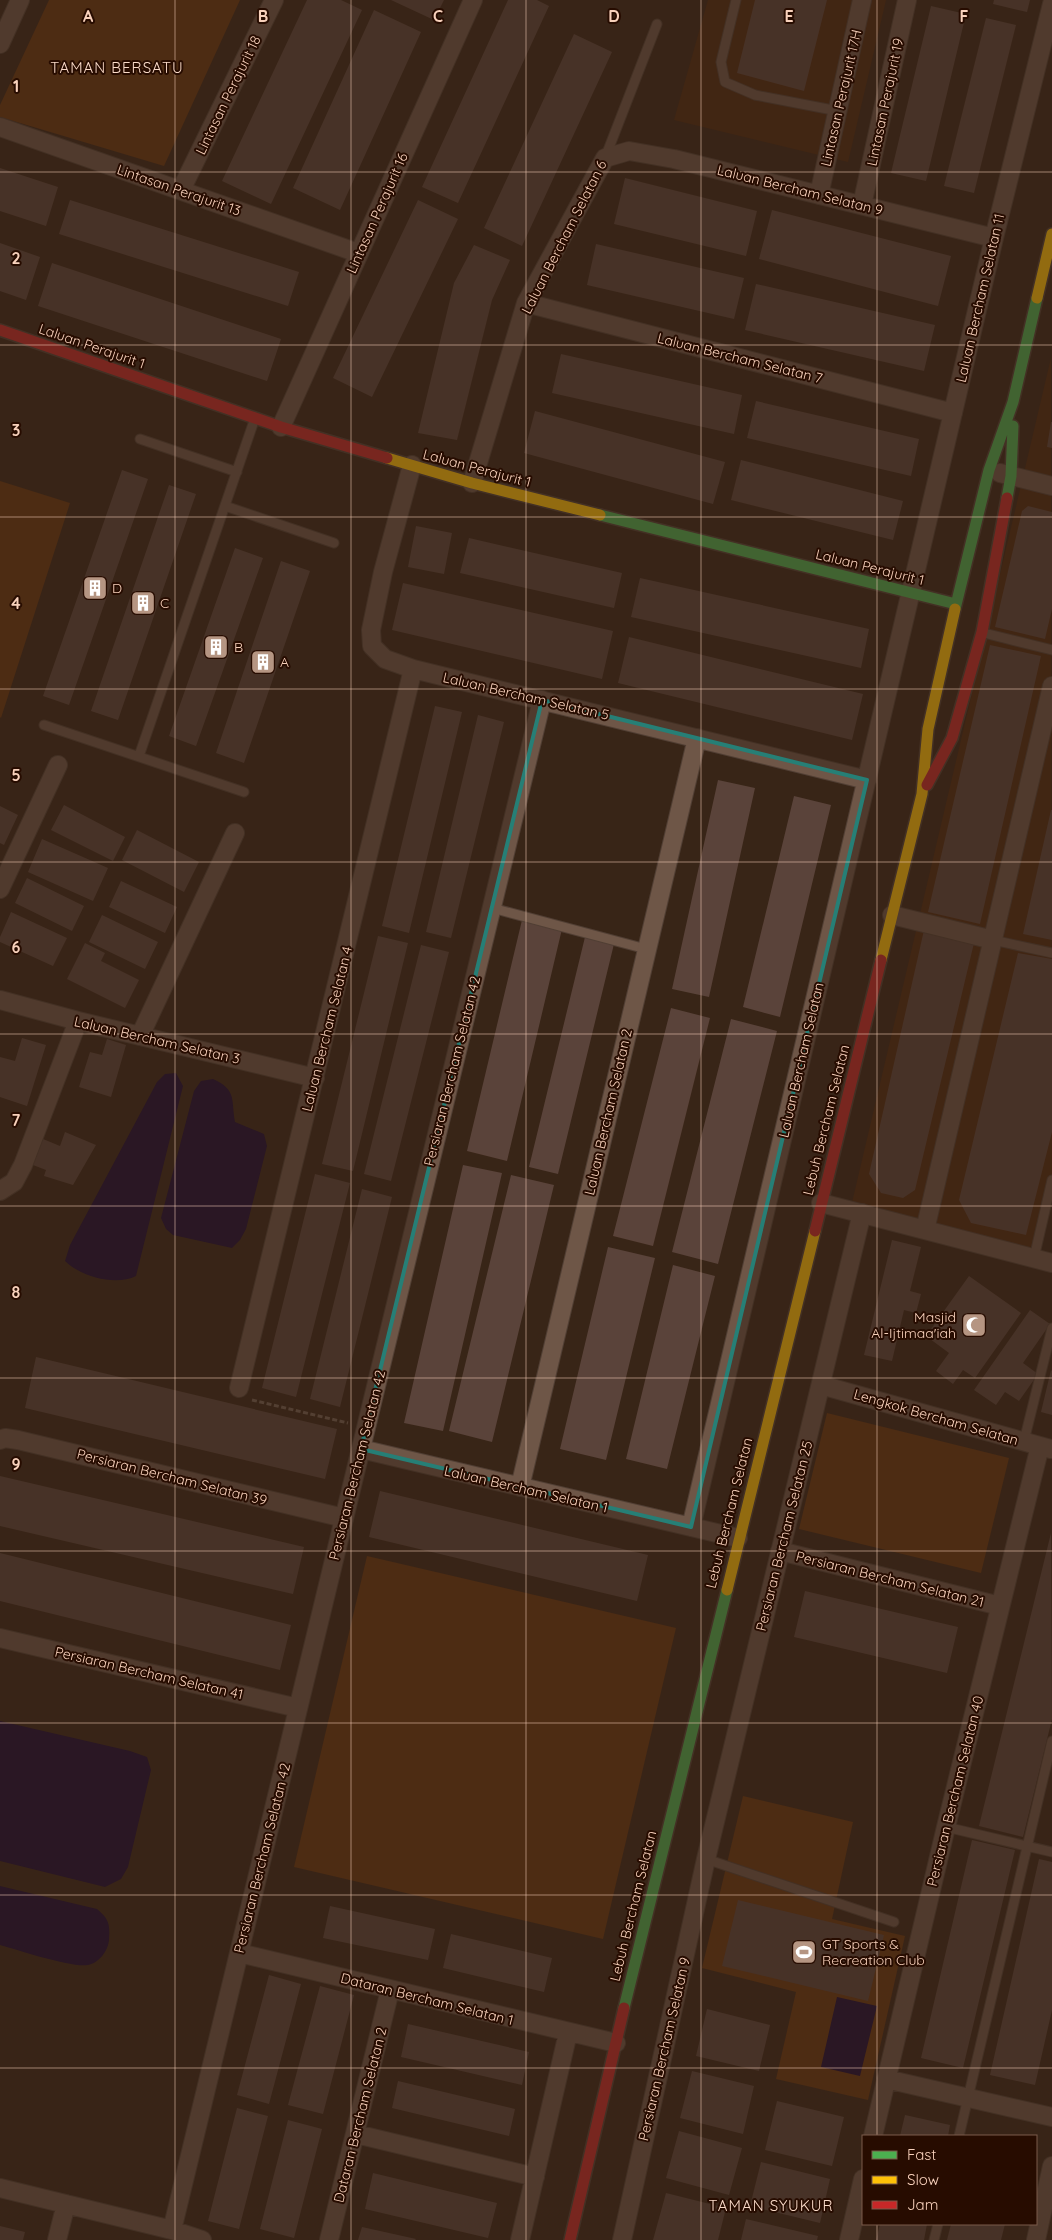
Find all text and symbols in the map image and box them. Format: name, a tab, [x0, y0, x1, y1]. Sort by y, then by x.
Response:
text: A	[83, 6, 94, 26]
text: B	[258, 6, 268, 26]
text: C	[433, 6, 443, 26]
text: D	[608, 6, 620, 26]
text: E	[784, 6, 794, 26]
text: F	[960, 6, 969, 26]
street label: Lintasan Perajurit 17H	[817, 28, 865, 168]
street label: Lintasan Perajurit 18	[191, 33, 265, 157]
street label: Lintasan Perajurit 19	[863, 36, 907, 168]
district label: TAMAN BERSATU	[50, 58, 184, 77]
text: 1	[13, 76, 19, 96]
street label: Lintasan Perajurit 16	[342, 149, 412, 276]
street label: Laluan Bercham Selatan 6	[517, 157, 611, 317]
street label: Lintasan Perajurit 13	[115, 160, 243, 220]
street label: Laluan Bercham Selatan 9	[715, 161, 885, 219]
street label: Laluan Bercham Selatan 11	[952, 212, 1008, 384]
text: 2	[11, 248, 21, 268]
street label: Laluan Perajurit 1	[37, 319, 147, 373]
street label: Laluan Bercham Selatan 7	[656, 329, 824, 387]
text: 3	[12, 420, 20, 440]
street label: Laluan Perajurit 1	[421, 445, 533, 491]
street label: Laluan Perajurit 1	[814, 545, 926, 589]
building icon: D	[82, 575, 108, 601]
place label: D	[112, 579, 122, 597]
building icon: C	[130, 590, 156, 616]
text: 4	[11, 593, 21, 613]
place label: C	[160, 594, 169, 612]
building icon: B	[203, 634, 229, 660]
place label: B	[234, 638, 243, 656]
building icon: A	[250, 649, 276, 675]
place label: A	[280, 653, 289, 671]
street label: Laluan Bercham Selatan 5	[441, 668, 611, 724]
text: 5	[11, 765, 21, 785]
text: 6	[12, 937, 21, 957]
street label: Laluan Bercham Selatan 4	[298, 944, 356, 1114]
street label: Persiaran Bercham Selatan 42	[420, 974, 484, 1168]
street label: Laluan Bercham Selatan	[774, 981, 828, 1139]
street label: Laluan Bercham Selatan 3	[72, 1012, 242, 1068]
street label: Laluan Bercham Selatan 2	[580, 1027, 636, 1197]
street label: Lebuh Bercham Selatan	[799, 1043, 853, 1197]
text: 7	[12, 1110, 21, 1130]
text: 8	[12, 1282, 21, 1302]
place label: Masjid Al-Ijtimaa'iah	[871, 1308, 956, 1342]
mosque icon: Masjid Al-Ijtimaa'iah	[961, 1312, 987, 1338]
street label: Persiaran Bercham Selatan 42	[325, 1368, 389, 1562]
street label: Lengkok Bercham Selatan	[852, 1385, 1020, 1449]
street label: Lebuh Bercham Selatan	[702, 1436, 756, 1590]
street label: Persiaran Bercham Selatan 25	[752, 1439, 816, 1633]
street label: Persiaran Bercham Selatan 39	[75, 1445, 269, 1509]
text: 9	[11, 1454, 21, 1474]
street label: Laluan Bercham Selatan 1	[442, 1461, 610, 1517]
street label: Persiaran Bercham Selatan 21	[794, 1547, 986, 1611]
street label: Persiaran Bercham Selatan 41	[53, 1643, 245, 1703]
street label: Persiaran Bercham Selatan 40	[923, 1694, 987, 1888]
street label: Persiaran Bercham Selatan 42	[230, 1761, 294, 1955]
street label: Lebuh Bercham Selatan	[606, 1829, 660, 1983]
place label: GT Sports & Recreation Club	[822, 1935, 925, 1969]
sports icon: GT Sports & Recreation Club	[791, 1939, 817, 1965]
street label: Persiaran Bercham Selatan 9	[634, 1955, 694, 2143]
street label: Dataran Bercham Selatan 1	[339, 1969, 515, 2029]
street label: Dataran Bercham Selatan 2	[329, 2025, 391, 2205]
legend	[862, 2135, 1037, 2225]
text: Fast	[907, 2145, 936, 2164]
text: Slow	[907, 2170, 939, 2189]
text: Jam	[907, 2195, 938, 2214]
district label: TAMAN SYUKUR	[709, 2196, 833, 2215]

